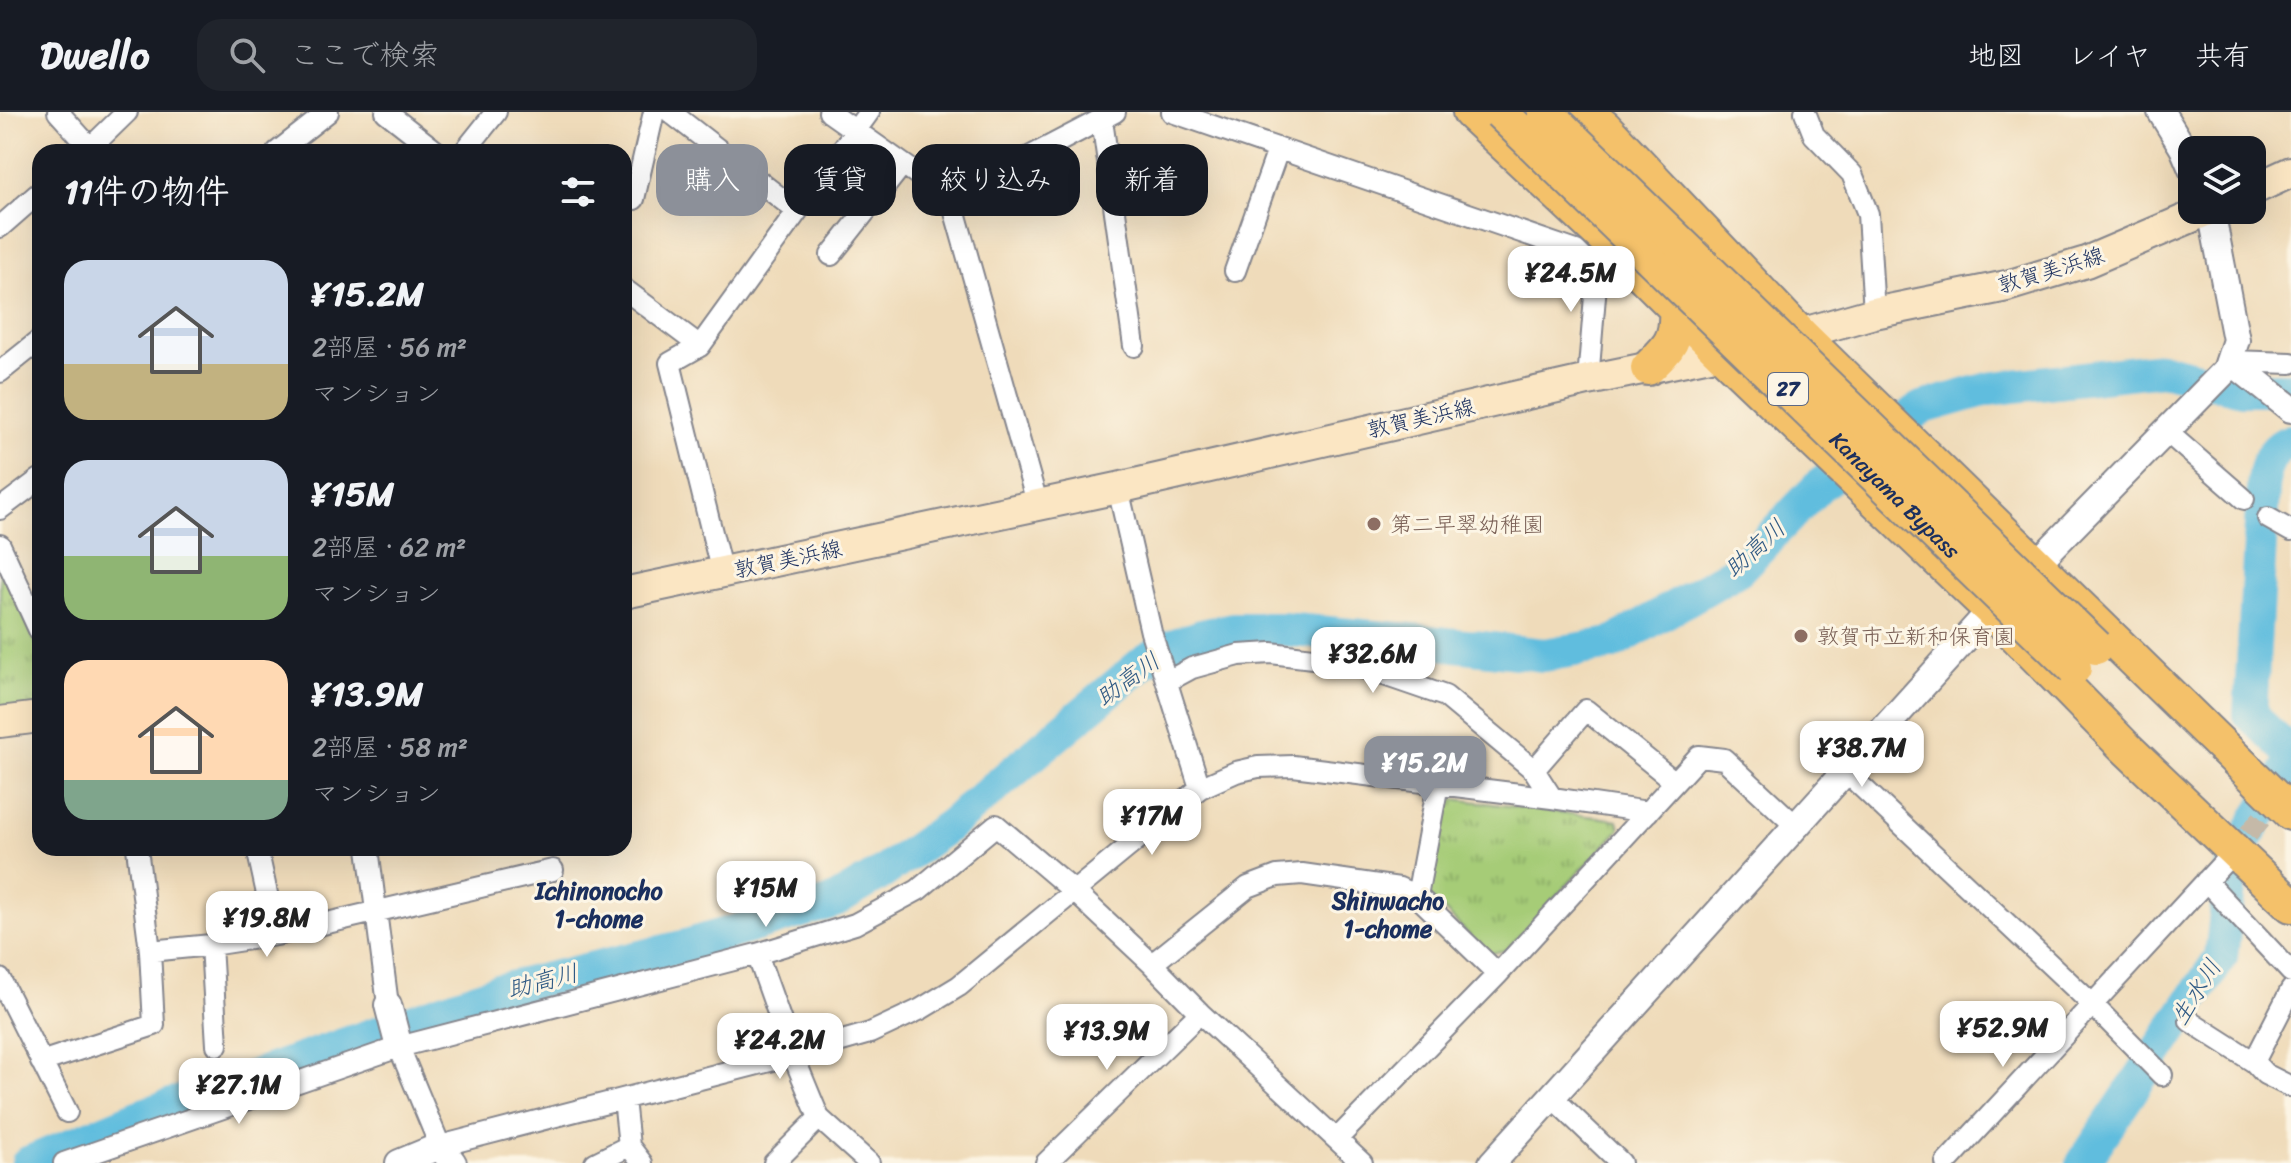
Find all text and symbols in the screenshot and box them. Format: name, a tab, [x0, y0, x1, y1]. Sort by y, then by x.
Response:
search box	[197, 19, 757, 91]
text: Dwello	[40, 22, 149, 89]
text: ここで検索	[289, 28, 439, 82]
text: 地図	[1968, 31, 2024, 80]
text: レイヤ	[2068, 31, 2151, 80]
text: 共有	[2195, 31, 2251, 80]
icon: search	[225, 33, 269, 77]
map controls	[2178, 136, 2266, 224]
button: layers	[2178, 136, 2266, 224]
chip: 購入	[656, 144, 768, 216]
chip: 賃貸	[784, 144, 896, 216]
chip: 絞り込み	[912, 144, 1080, 216]
chip: 新着	[1096, 144, 1208, 216]
text: 11件の物件	[64, 162, 229, 222]
icon: filters	[556, 170, 600, 214]
street label: 敦賀美浜線	[1993, 235, 2109, 305]
pin: ¥24.5M	[1506, 246, 1636, 314]
text: ¥24.5M	[1526, 249, 1616, 295]
text: ¥15.2M	[312, 264, 424, 324]
icon: home	[128, 292, 224, 388]
text: 2部屋 · 56 m²	[312, 324, 467, 370]
text: マンション	[312, 370, 441, 416]
road number: 27	[1768, 373, 1808, 405]
street label: 敦賀美浜線	[1363, 387, 1479, 449]
street label: Kanayama Bypass	[1820, 421, 1971, 569]
text: ¥15M	[312, 464, 394, 524]
icon: home	[128, 492, 224, 588]
place label: 第二早翠幼稚園	[1390, 505, 1544, 544]
water label: 助高川	[1714, 508, 1796, 588]
marker: 第二早翠幼稚園	[1365, 515, 1383, 533]
text: 2部屋 · 62 m²	[312, 524, 466, 570]
street label: 敦賀美浜線	[730, 528, 846, 590]
text: マンション	[312, 570, 441, 616]
place label: 敦賀市立新和保育園	[1817, 617, 2015, 656]
pin: ¥32.6M	[1308, 627, 1438, 695]
marker: 敦賀市立新和保育園	[1792, 627, 1810, 645]
text: ¥32.6M	[1329, 630, 1417, 676]
water label: 助高川	[1087, 641, 1169, 717]
text: ¥13.9M	[312, 664, 423, 724]
icon: home	[128, 692, 224, 788]
pin: ¥38.7M	[1797, 721, 1927, 789]
text: 2部屋 · 58 m²	[312, 724, 468, 770]
text: ¥38.7M	[1818, 724, 1906, 770]
pin: ¥15.2M	[1360, 736, 1490, 804]
text: ¥15.2M	[1382, 739, 1468, 785]
text: マンション	[312, 770, 441, 816]
pin: ¥17M	[1105, 789, 1199, 857]
text: ¥17M	[1121, 792, 1183, 838]
pin: ¥15M	[719, 861, 813, 929]
text: ¥15M	[735, 864, 797, 910]
district label: Ichinonocho 1-chome	[533, 870, 664, 940]
district label: Shinwacho 1-chome	[1331, 880, 1444, 950]
pin: ¥19.8M	[202, 891, 332, 959]
text: ¥19.8M	[224, 894, 310, 940]
water label: 生水川	[2159, 950, 2233, 1034]
water label: 助高川	[503, 952, 583, 1010]
pin: ¥52.9M	[1938, 1001, 2068, 1069]
pin: ¥13.9M	[1042, 1004, 1172, 1072]
text: ¥52.9M	[1958, 1004, 2048, 1050]
text: ¥13.9M	[1065, 1007, 1149, 1053]
pin: ¥24.2M	[715, 1013, 845, 1081]
text: ¥24.2M	[735, 1016, 825, 1062]
pin: ¥27.1M	[174, 1058, 304, 1126]
text: ¥27.1M	[197, 1061, 281, 1107]

